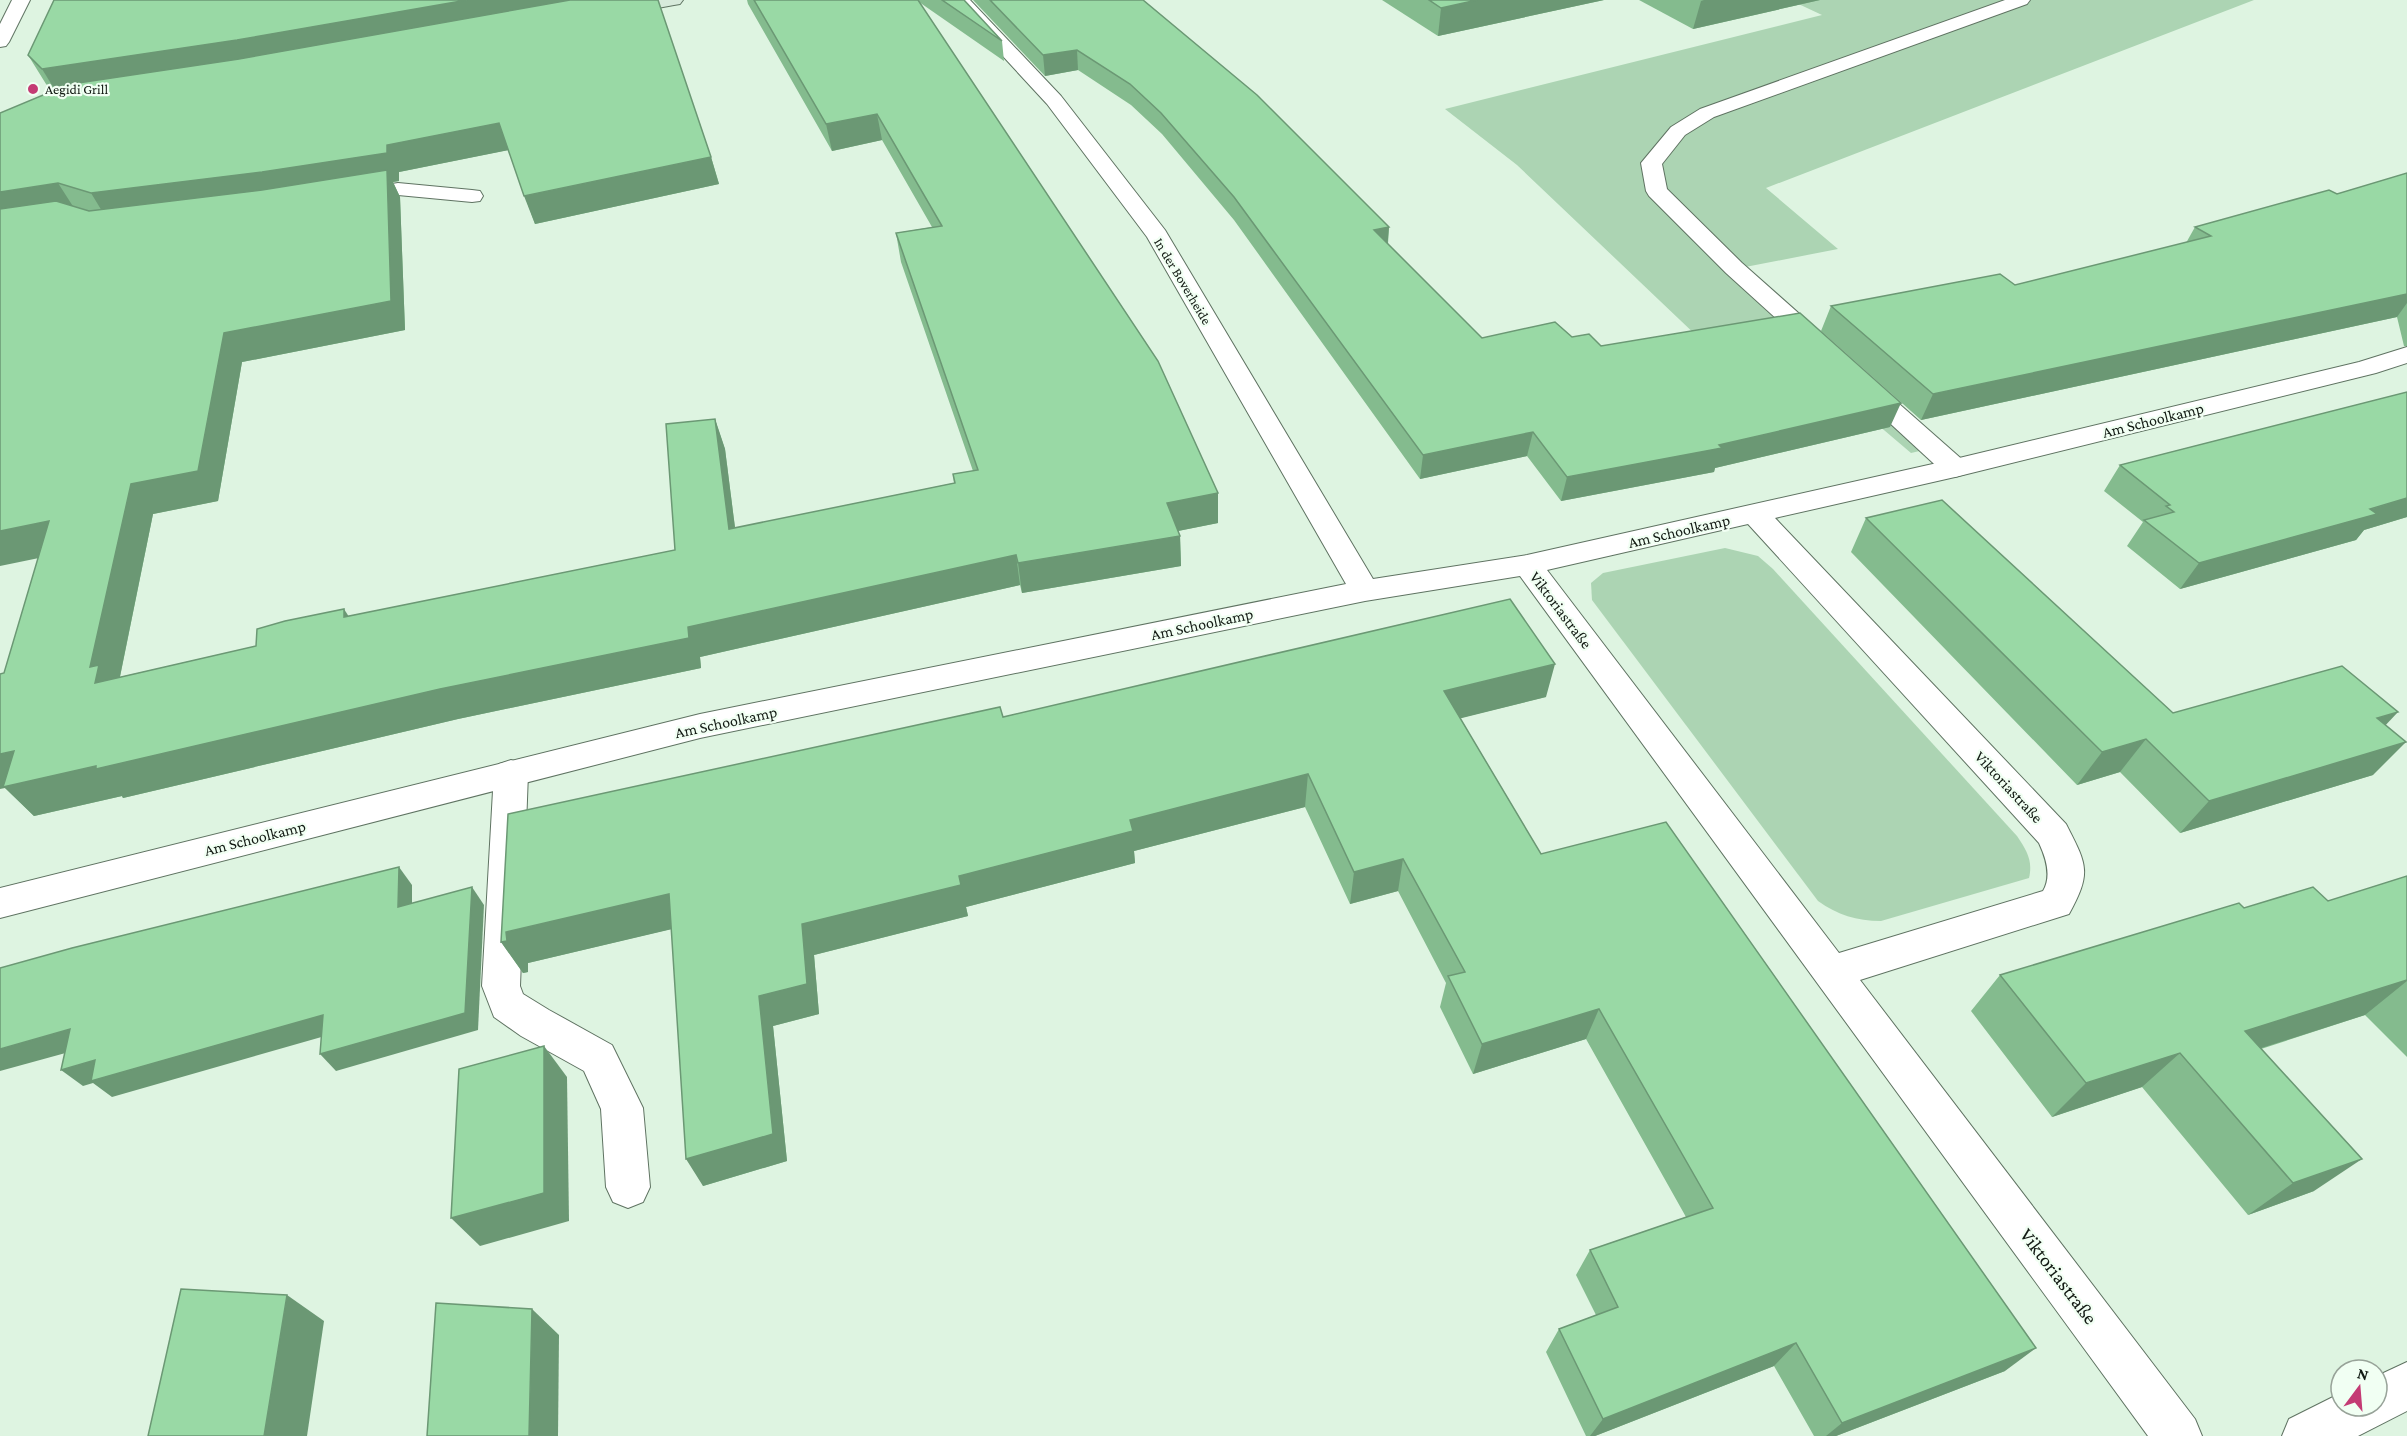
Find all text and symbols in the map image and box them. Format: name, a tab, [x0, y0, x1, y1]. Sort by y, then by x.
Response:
place label: Aegidi Grill	[45, 81, 108, 97]
marker: Aegidi Grill	[26, 82, 40, 96]
street label: In der Boverheide	[1151, 235, 1215, 327]
street label: Am Schoolkamp	[2101, 399, 2206, 442]
street label: Am Schoolkamp	[1626, 511, 1732, 552]
street label: Viktoriastraße	[1527, 568, 1595, 652]
street label: Am Schoolkamp	[1149, 605, 1255, 644]
street label: Am Schoolkamp	[673, 703, 779, 742]
street label: Viktoriastraße	[1972, 748, 2046, 826]
street label: Am Schoolkamp	[203, 817, 308, 860]
street label: Viktoriastraße	[2016, 1224, 2102, 1328]
north arrow	[2329, 1358, 2389, 1418]
text: N	[2355, 1364, 2371, 1384]

